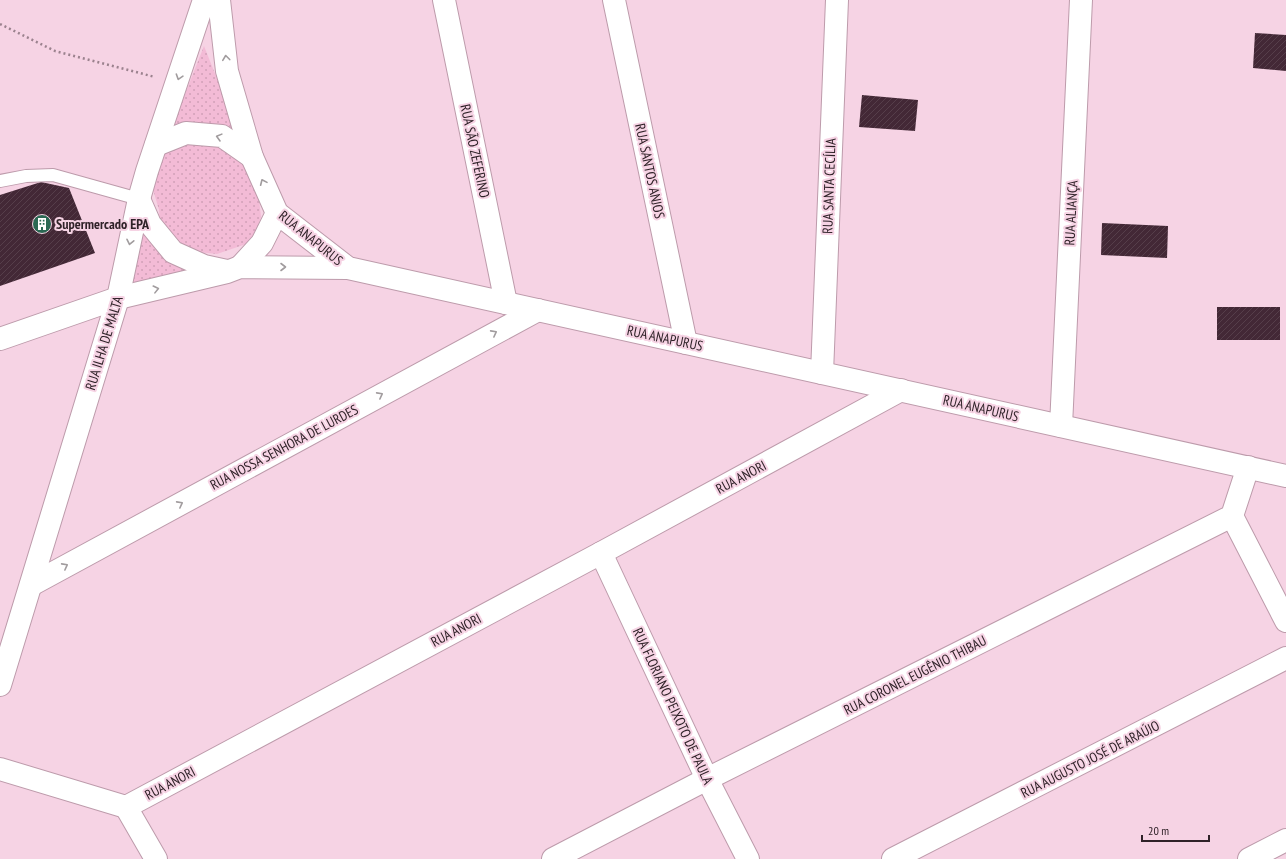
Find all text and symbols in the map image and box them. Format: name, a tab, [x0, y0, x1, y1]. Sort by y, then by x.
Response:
one-way arrow	[222, 55, 231, 61]
one-way arrow	[175, 73, 184, 80]
street label: RUA SÃO ZEFERINO	[456, 103, 494, 200]
street label: RUA SANTOS ANJOS	[631, 122, 669, 220]
one-way arrow	[216, 133, 223, 142]
street label: RUA SANTA CECÍLIA	[818, 137, 840, 234]
one-way arrow	[260, 179, 268, 186]
street label: RUA ALIANÇA	[1060, 180, 1082, 246]
street label: RUA ANAPURUS	[275, 207, 347, 269]
building icon: Supermercado EPA	[31, 213, 53, 235]
place label: Supermercado EPA	[56, 215, 150, 233]
one-way arrow	[127, 239, 135, 245]
one-way arrow	[280, 263, 286, 271]
one-way arrow	[152, 285, 159, 294]
street label: RUA ILHA DE MALTA	[81, 294, 127, 392]
street label: RUA ANAPURUS	[625, 321, 705, 355]
one-way arrow	[490, 331, 497, 338]
street label: RUA ANAPURUS	[941, 391, 1021, 425]
one-way arrow	[376, 393, 383, 400]
street label: RUA NOSSA SENHORA DE LURDES	[207, 400, 361, 494]
street label: RUA ANORI	[713, 456, 769, 498]
one-way arrow	[175, 501, 183, 509]
one-way arrow	[61, 563, 68, 571]
street label: RUA ANORI	[428, 609, 484, 651]
street label: RUA FLORIANO PEIXOTO DE PAULA	[629, 625, 717, 787]
street label: RUA CORONEL EUGÊNIO THIBAU	[841, 631, 989, 719]
street label: RUA AUGUSTO JOSÉ DE ARAÚJO	[1018, 716, 1163, 802]
street label: RUA ANORI	[142, 762, 198, 804]
scale bar	[1142, 817, 1209, 843]
text: 20 m	[1148, 823, 1169, 838]

